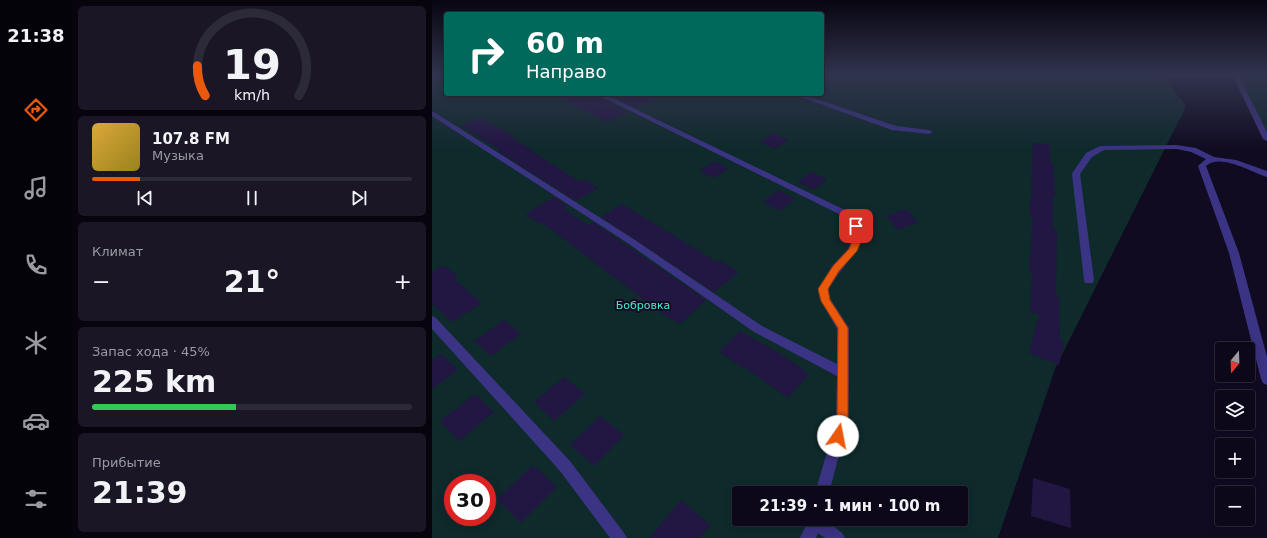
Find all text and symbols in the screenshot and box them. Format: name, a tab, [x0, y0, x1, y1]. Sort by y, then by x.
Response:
text: 21:38	[7, 25, 65, 46]
text: 60 m	[526, 27, 604, 60]
icon: right	[460, 28, 512, 80]
text: 19	[223, 40, 281, 89]
text: Направо	[526, 61, 606, 82]
text: km/h	[234, 87, 270, 103]
icon: directions	[22, 96, 50, 124]
text: 107.8 FM	[152, 130, 230, 148]
text: Музыка	[152, 148, 204, 163]
icon: music	[22, 174, 50, 202]
icon: previous	[134, 187, 156, 209]
icon: pause	[241, 187, 263, 209]
icon: next	[348, 187, 370, 209]
pin	[839, 209, 873, 243]
icon: arrive	[845, 215, 867, 237]
text: Климат	[92, 244, 143, 259]
icon: phone	[22, 251, 50, 279]
text: 21°	[224, 264, 280, 299]
text: −	[92, 269, 110, 294]
text: +	[394, 269, 412, 294]
park label: Бобровка	[616, 299, 670, 312]
icon: climate	[22, 329, 50, 357]
north arrow	[1215, 342, 1255, 382]
map controls	[1215, 342, 1255, 526]
text: Запас хода · 45%	[92, 344, 210, 359]
text: 225 km	[92, 364, 216, 399]
button: layers	[1215, 390, 1255, 430]
icon: car	[22, 407, 50, 435]
position arrow	[817, 415, 859, 457]
button: +	[1215, 438, 1255, 478]
text: Прибытие	[92, 455, 161, 470]
speed limit sign: 30	[444, 474, 496, 526]
text: 21:39	[92, 475, 188, 510]
icon: filters	[22, 485, 50, 513]
button: −	[1215, 486, 1255, 526]
text: 21:39 · 1 мин · 100 m	[760, 497, 941, 515]

